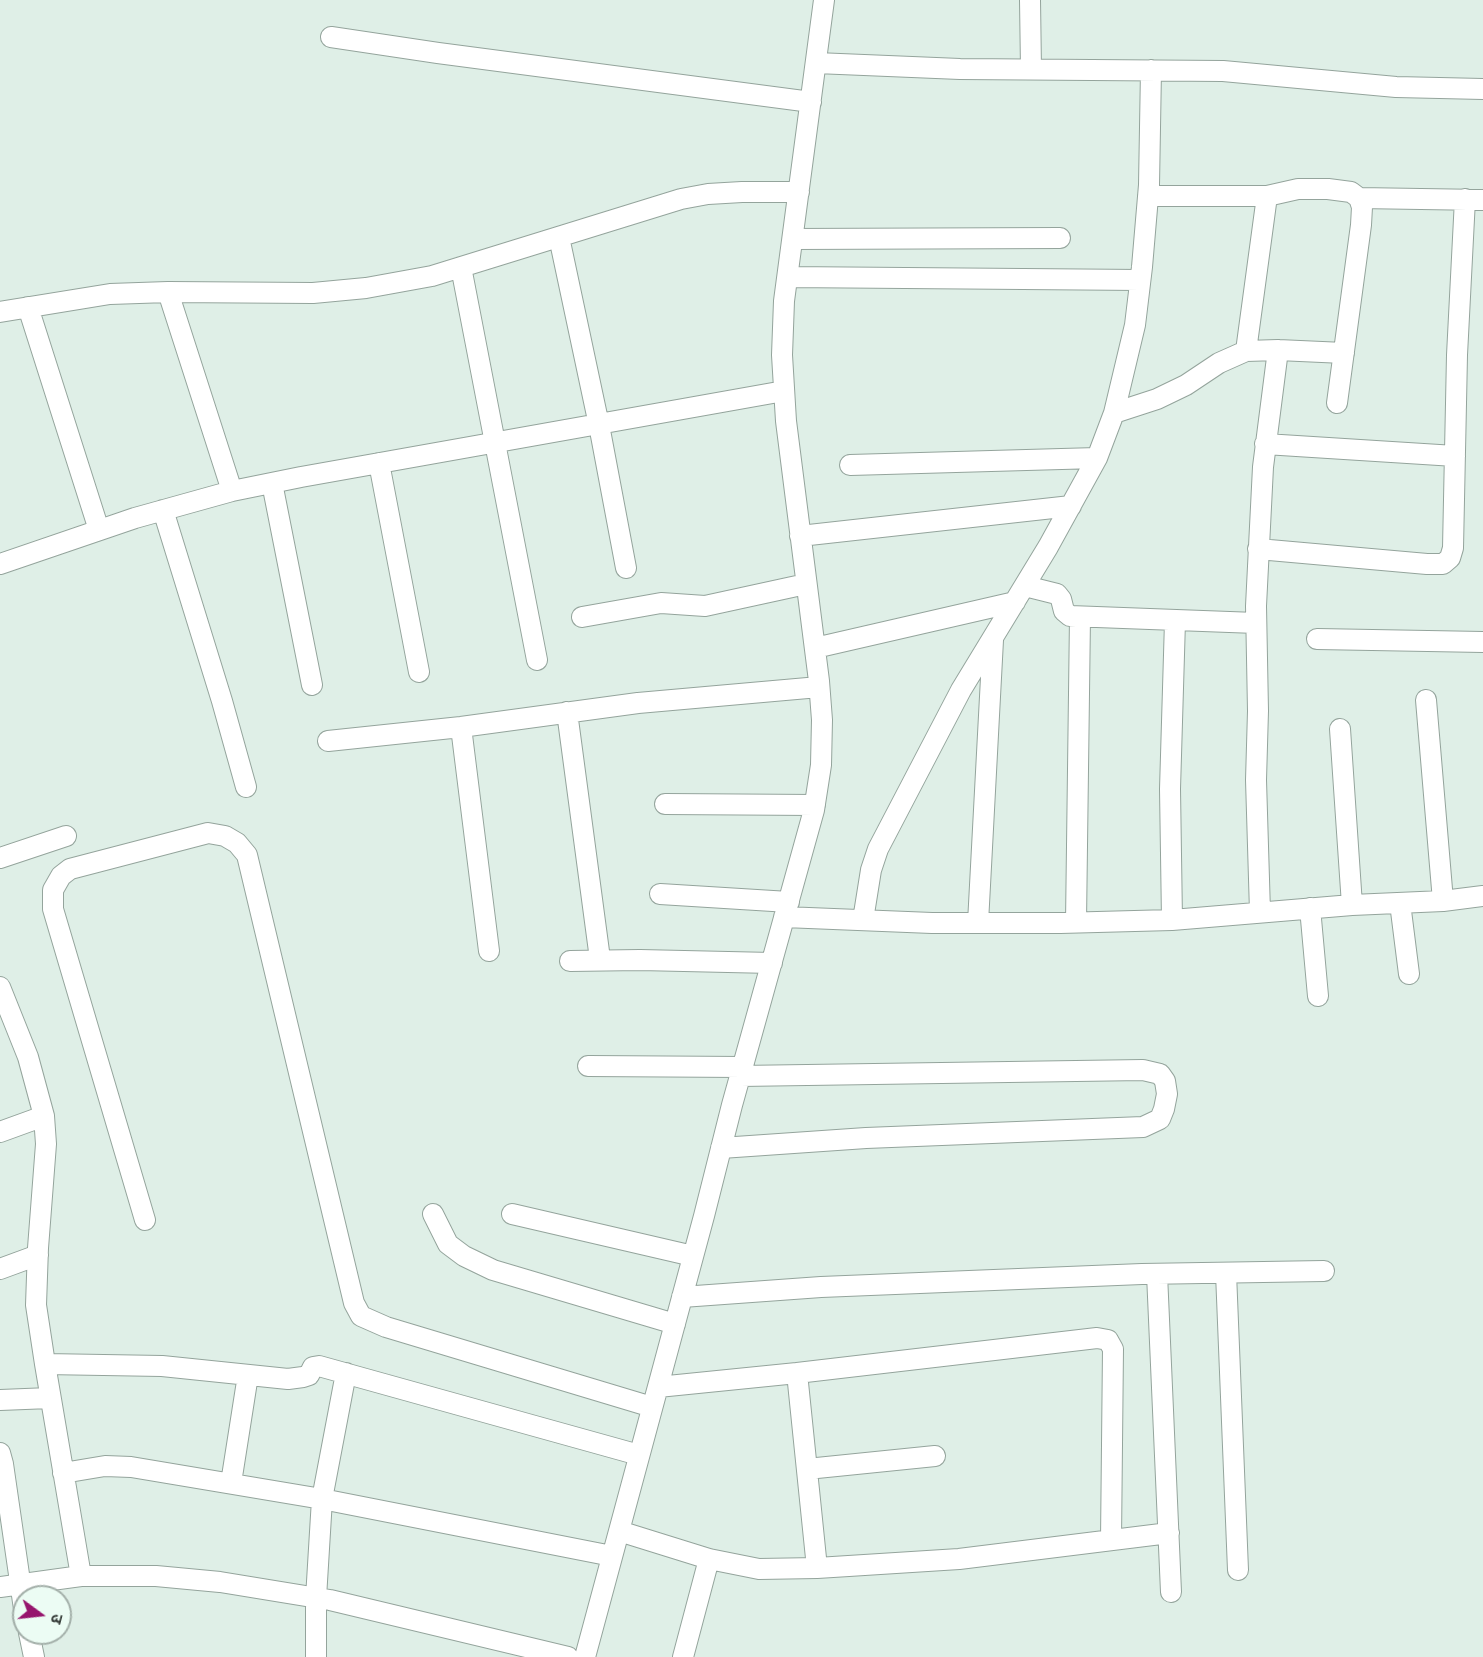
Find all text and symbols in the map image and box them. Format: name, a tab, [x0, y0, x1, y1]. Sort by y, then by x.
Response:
north arrow	[12, 1585, 72, 1645]
text: उ	[47, 1612, 68, 1626]

